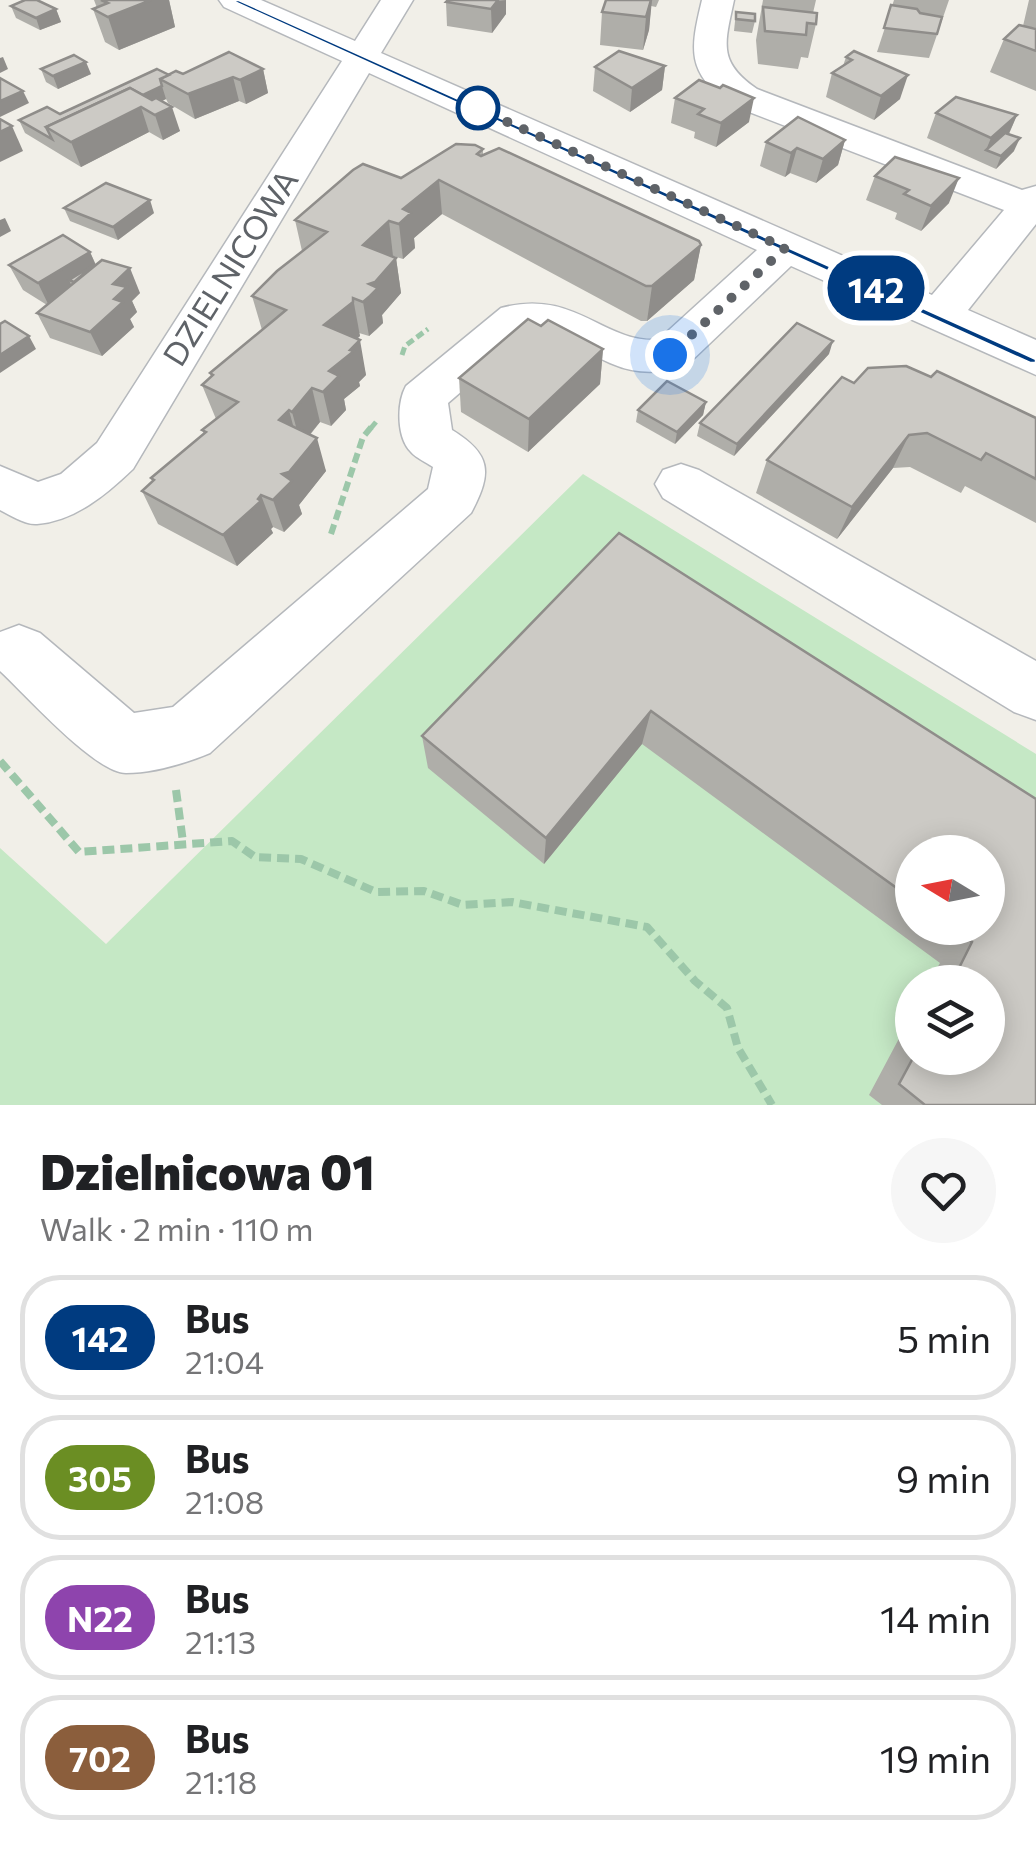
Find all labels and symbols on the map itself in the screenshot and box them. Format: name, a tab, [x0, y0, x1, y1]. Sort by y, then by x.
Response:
unlabelled marker	[457, 87, 499, 129]
street label: DZIELNICOWA	[153, 162, 306, 372]
line badge: 142	[818, 256, 934, 320]
your location	[645, 330, 695, 380]
north arrow	[895, 835, 1005, 945]

